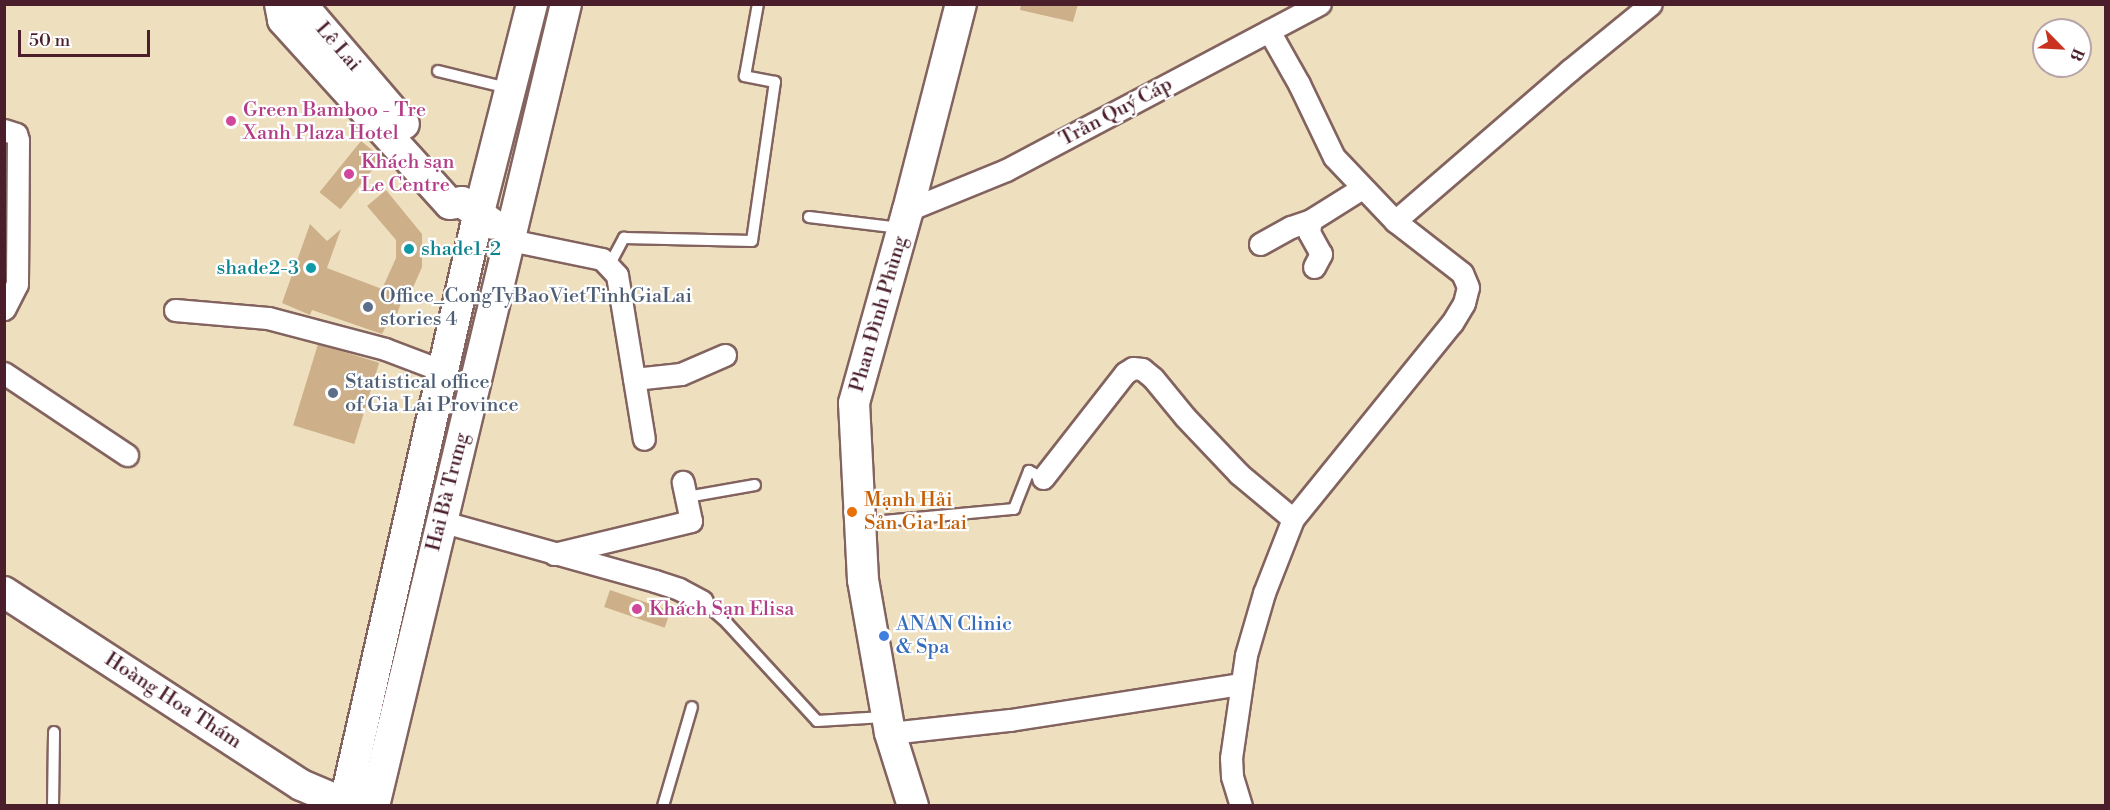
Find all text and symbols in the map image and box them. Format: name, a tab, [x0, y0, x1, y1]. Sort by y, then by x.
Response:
street label: Lê Lai	[310, 17, 366, 77]
scale bar	[21, 18, 153, 56]
north arrow	[2032, 18, 2092, 78]
text: 50 m	[29, 29, 70, 52]
text: B	[2065, 45, 2088, 64]
street label: Trần Quý Cáp	[1056, 72, 1176, 152]
place label: Green Bamboo - Tre Xanh Plaza Hotel	[243, 98, 426, 145]
marker: Green Bamboo - Tre Xanh Plaza Hotel	[224, 114, 238, 128]
place label: Khách sạn Le Centre	[361, 150, 454, 197]
marker: Khách sạn Le Centre	[342, 167, 356, 181]
street label: Phan Đình Phùng	[845, 233, 913, 395]
place label: shade1-2	[421, 237, 501, 261]
marker: shade1-2	[402, 242, 416, 256]
place label: shade2-3	[216, 256, 299, 280]
marker: shade2-3	[304, 261, 318, 275]
place label: Office_CongTyBaoVietTinhGiaLai stories 4	[380, 284, 692, 331]
marker: Office_CongTyBaoVietTinhGiaLai stories 4	[361, 300, 375, 314]
place label: Statistical office of Gia Lai Province	[345, 370, 519, 417]
marker: Statistical office of Gia Lai Province	[326, 386, 340, 400]
street label: Hai Bà Trưng	[422, 430, 474, 554]
place label: Mạnh Hải Sản Gia Lai	[864, 488, 967, 535]
marker: Mạnh Hải Sản Gia Lai	[845, 505, 859, 519]
place label: Khách Sạn Elisa	[649, 597, 794, 621]
marker: Khách Sạn Elisa	[630, 602, 644, 616]
place label: ANAN Clinic & Spa	[896, 612, 1012, 659]
marker: ANAN Clinic & Spa	[877, 629, 891, 643]
street label: Hoàng Hoa Thám	[100, 648, 246, 754]

